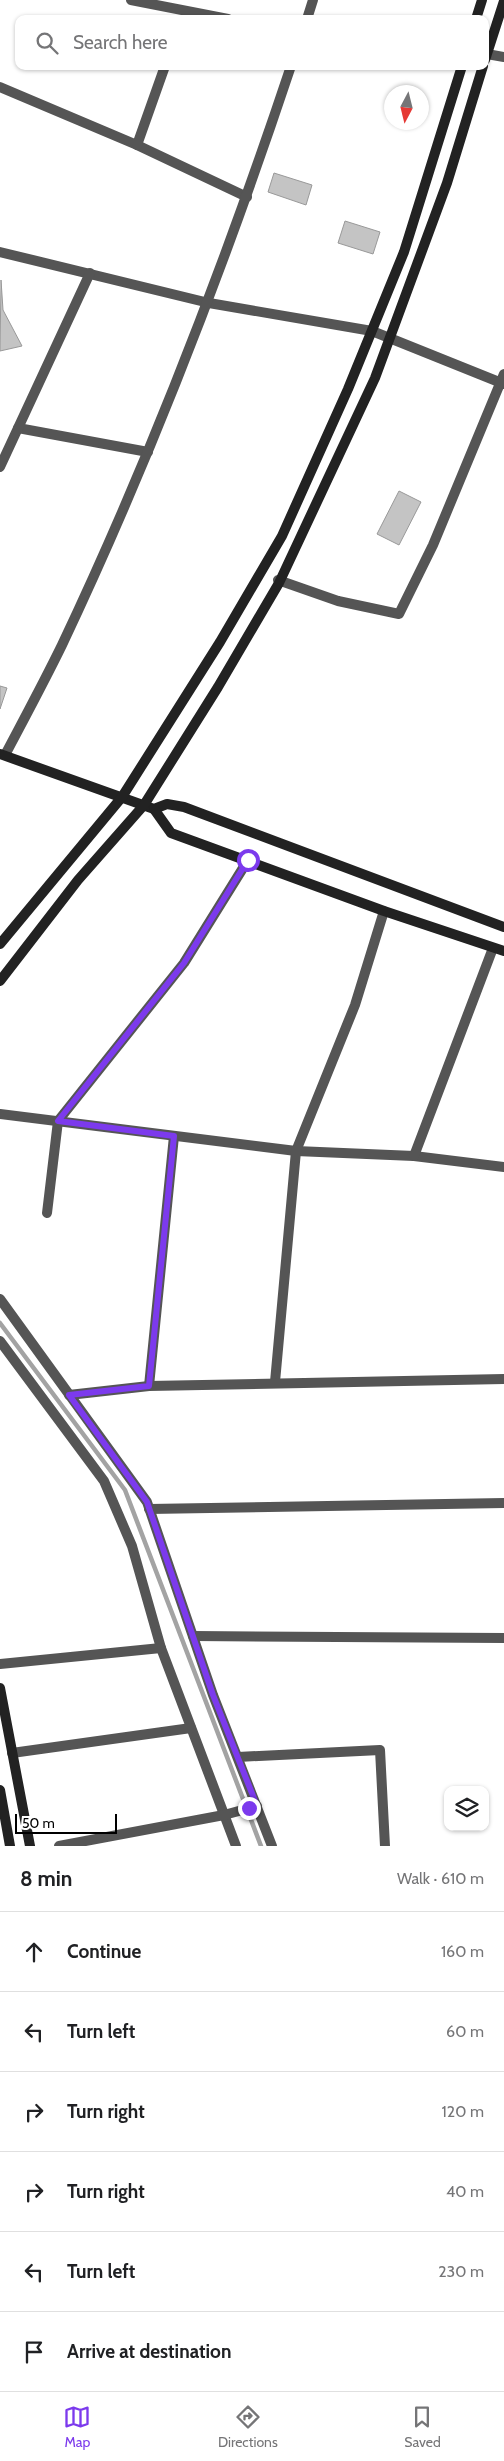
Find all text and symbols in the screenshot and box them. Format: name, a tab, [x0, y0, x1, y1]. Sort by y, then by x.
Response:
search box	[15, 15, 489, 70]
icon: search	[33, 29, 61, 57]
text: Search here	[73, 31, 167, 54]
north arrow	[384, 85, 429, 130]
route start	[237, 849, 260, 872]
map controls	[444, 1786, 489, 1831]
button: layers	[444, 1786, 489, 1831]
route end	[238, 1797, 261, 1820]
scale bar	[15, 1811, 118, 1834]
text: 50 m	[22, 1814, 55, 1832]
text: 8 min	[20, 1866, 72, 1891]
text: Walk · 610 m	[397, 1869, 484, 1888]
icon: ahead	[20, 1938, 48, 1966]
text: Continue	[67, 1940, 141, 1963]
text: 160 m	[441, 1942, 484, 1961]
icon: left	[20, 2018, 48, 2046]
text: Turn left	[67, 2020, 135, 2043]
text: 60 m	[446, 2022, 484, 2041]
icon: right	[20, 2098, 48, 2126]
text: Turn right	[67, 2100, 145, 2123]
text: 120 m	[442, 2102, 484, 2121]
icon: right	[20, 2178, 48, 2206]
text: Turn right	[67, 2180, 145, 2203]
text: 40 m	[446, 2182, 484, 2201]
icon: left	[20, 2258, 48, 2286]
text: Turn left	[67, 2260, 135, 2283]
text: 230 m	[438, 2262, 484, 2281]
icon: arrive	[20, 2338, 48, 2366]
text: Arrive at destination	[67, 2340, 231, 2363]
tab: Map	[63, 2403, 91, 2451]
tab: Directions	[218, 2403, 278, 2451]
tab: Saved	[404, 2403, 441, 2451]

